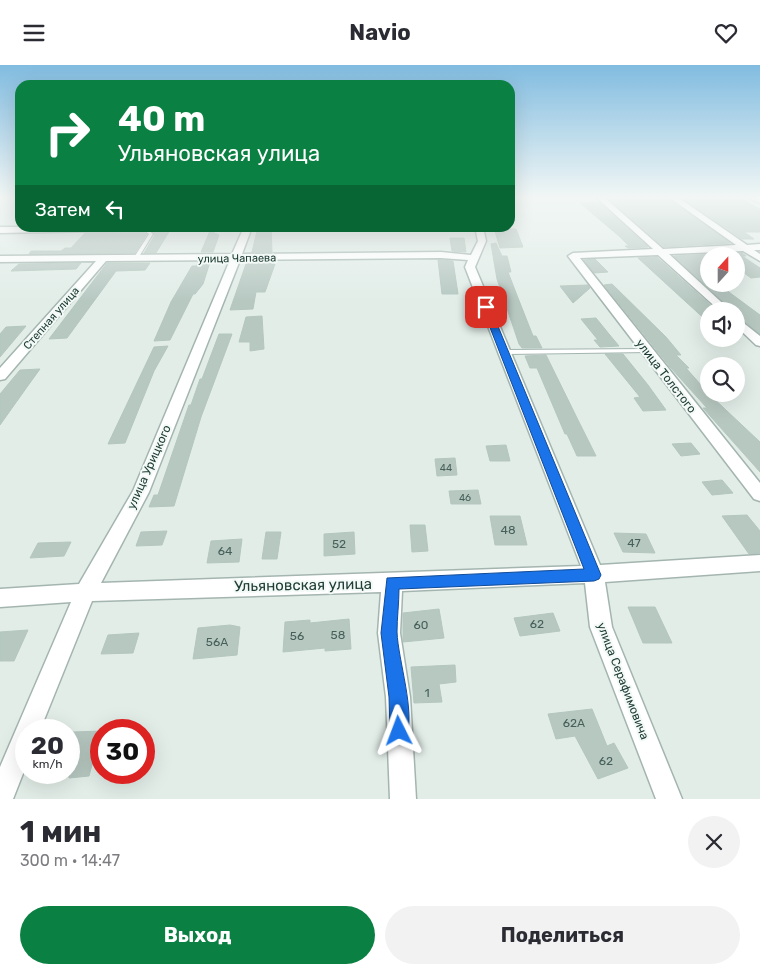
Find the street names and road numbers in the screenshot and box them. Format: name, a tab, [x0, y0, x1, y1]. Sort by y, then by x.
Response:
street label: улица Чапаева	[198, 251, 276, 266]
street label: Степная улица	[21, 284, 82, 352]
street label: улица Толстого	[633, 336, 699, 416]
street label: улица Урицкого	[124, 423, 174, 511]
street label: Ульяновская улица	[234, 575, 372, 595]
street label: улица Серафимовича	[594, 621, 652, 741]

